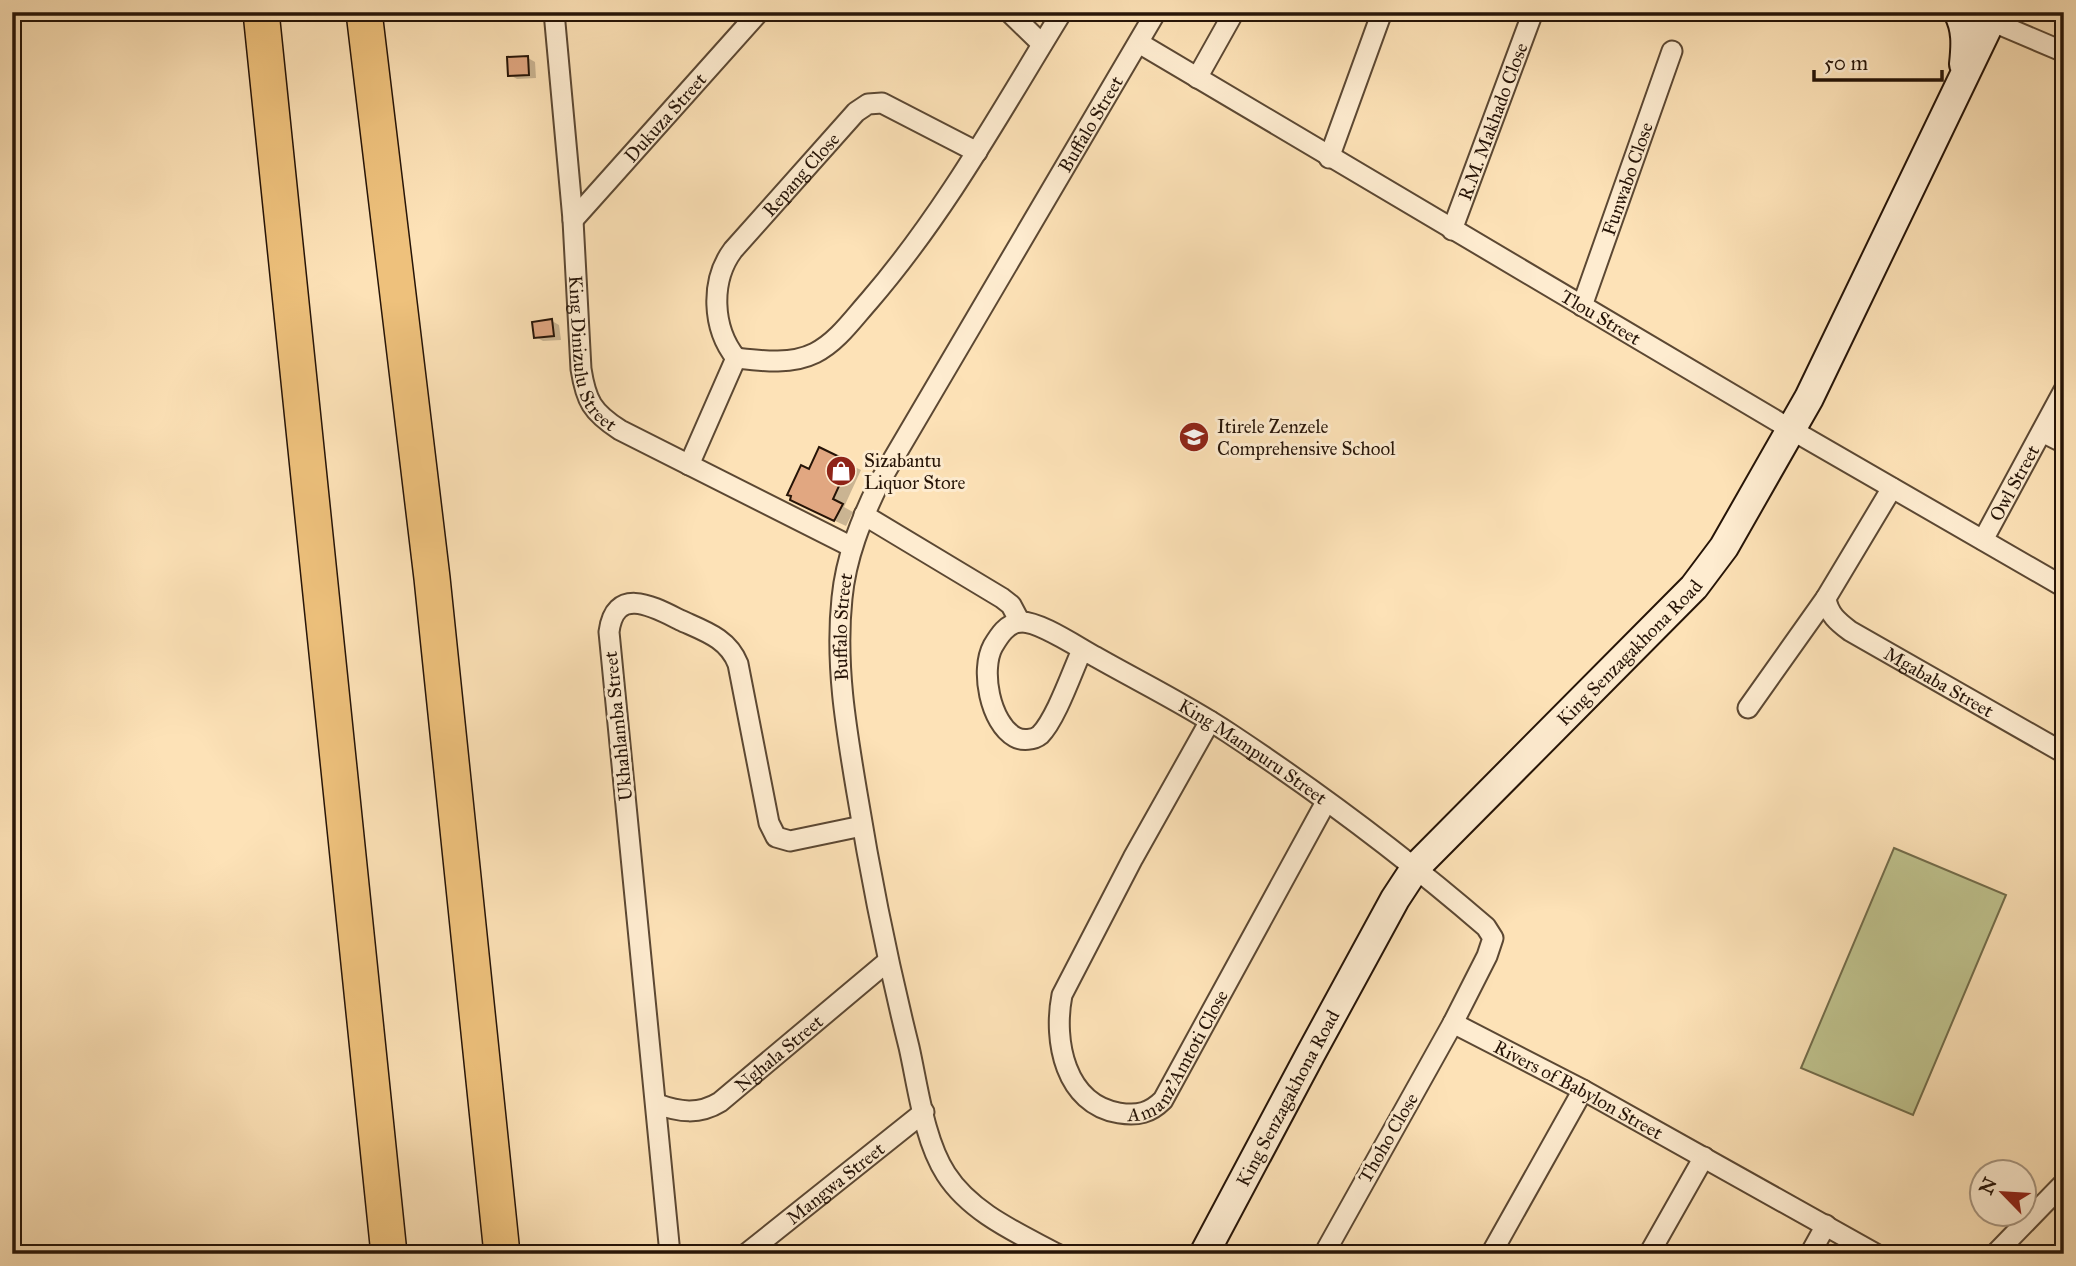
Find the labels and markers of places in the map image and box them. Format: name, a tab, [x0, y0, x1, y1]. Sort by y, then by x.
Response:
place label: Itirele Zenzele Comprehensive School	[1217, 415, 1396, 460]
school or university icon: Itirele Zenzele Comprehensive School	[1177, 420, 1211, 454]
place label: Sizabantu Liquor Store	[864, 449, 966, 495]
shop icon: Sizabantu Liquor Store	[824, 454, 858, 488]

